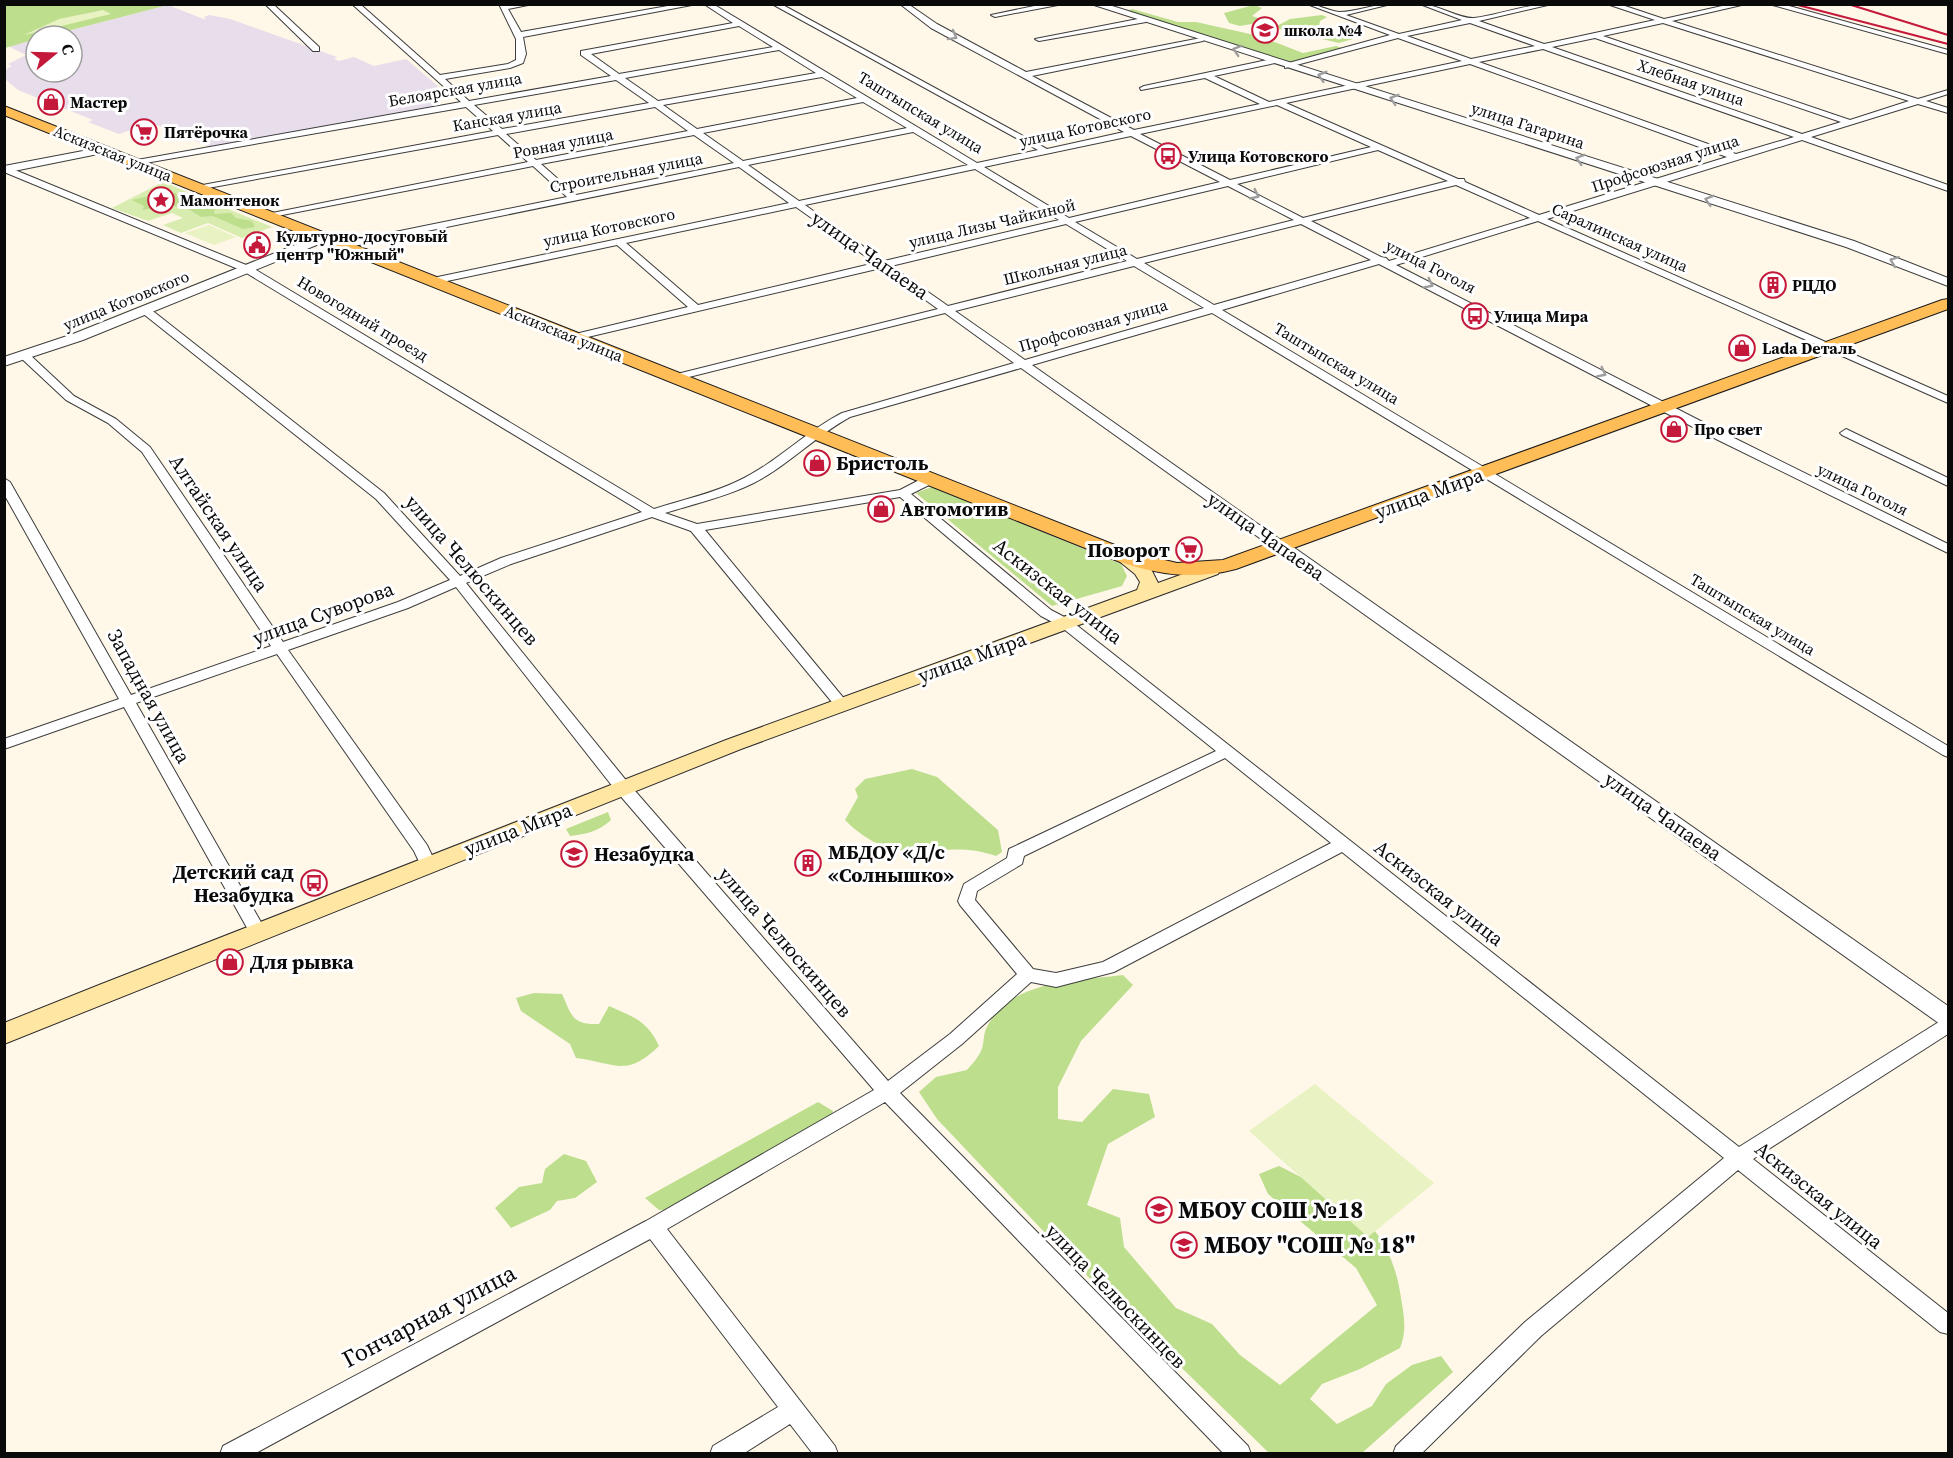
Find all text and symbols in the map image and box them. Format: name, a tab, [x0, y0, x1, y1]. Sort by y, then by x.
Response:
school or university icon: школа №4	[1250, 15, 1280, 45]
place label: школа №4	[1284, 19, 1363, 41]
north arrow	[24, 24, 84, 84]
one-way arrow	[946, 29, 957, 40]
text: С	[56, 41, 80, 57]
one-way arrow	[1232, 45, 1243, 57]
street label: Хлебная улица	[1635, 53, 1748, 111]
street label: Белоярская улица	[387, 66, 524, 112]
street label: Таштыпская улица	[854, 66, 989, 159]
one-way arrow	[1317, 71, 1328, 83]
shop icon: Мастер	[36, 87, 66, 117]
place label: Мастер	[70, 91, 128, 113]
one-way arrow	[1389, 94, 1400, 106]
street label: Канская улица	[451, 95, 564, 136]
street label: улица Гагарина	[1468, 96, 1588, 154]
street label: улица Котовского	[1017, 102, 1153, 152]
supermarket icon: Пятёрочка	[129, 117, 159, 147]
street label: Аскизская улица	[50, 119, 176, 187]
place label: Пятёрочка	[164, 121, 249, 143]
street label: Ровная улица	[511, 122, 616, 164]
street label: Профсоюзная улица	[1589, 129, 1742, 197]
bus stop icon: Улица Котовского	[1153, 141, 1183, 171]
place label: Улица Котовского	[1188, 145, 1328, 167]
street label: Строительная улица	[548, 146, 705, 198]
one-way arrow	[1575, 154, 1586, 166]
place icon: Мамонтенок	[146, 185, 176, 215]
one-way arrow	[1249, 188, 1260, 199]
place label: Мамонтенок	[180, 189, 280, 211]
street label: улица Лизы Чайкиной	[907, 193, 1077, 253]
one-way arrow	[1704, 195, 1715, 207]
street label: Саралинская улица	[1548, 197, 1692, 277]
street label: улица Котовского	[541, 202, 677, 252]
street label: улица Чапаева	[805, 204, 935, 307]
place label: Культурно-досуговый центр "Южный"	[276, 225, 448, 265]
public building icon: Культурно-досуговый центр "Южный"	[242, 230, 272, 260]
street label: улица Гоголя	[1382, 234, 1480, 298]
street label: Школьная улица	[1001, 238, 1130, 290]
one-way arrow	[1889, 256, 1900, 268]
street label: улица Котовского	[60, 265, 192, 335]
street label: Новогодний проезд	[293, 270, 433, 366]
building icon: РЦДО	[1758, 270, 1788, 300]
place label: РЦДО	[1792, 274, 1836, 296]
one-way arrow	[1423, 277, 1433, 288]
street label: Профсоюзная улица	[1016, 293, 1171, 357]
street label: Аскизская улица	[501, 299, 627, 367]
bus stop icon: Улица Мира	[1460, 301, 1490, 331]
place label: Улица Мира	[1494, 305, 1589, 327]
street label: Таштыпская улица	[1270, 317, 1405, 410]
shop icon: Lada Dеталь	[1727, 333, 1757, 363]
place label: Lada Dеталь	[1762, 337, 1857, 359]
one-way arrow	[1596, 366, 1607, 378]
shop icon: Про свет	[1659, 414, 1689, 444]
place label: Про свет	[1694, 418, 1762, 440]
shop icon: Бристоль	[802, 448, 832, 478]
street label: Алтайская улица	[163, 449, 276, 598]
place label: Бристоль	[836, 449, 929, 477]
street label: улица Гоголя	[1814, 457, 1912, 521]
street label: улица Мира	[1371, 460, 1488, 526]
street label: улица Чапаева	[1201, 485, 1331, 588]
street label: улица Челюскинцев	[399, 489, 545, 651]
shop icon: Автомотив	[866, 494, 896, 524]
place label: Автомотив	[900, 495, 1008, 523]
street label: Аскизская улица	[987, 531, 1129, 651]
supermarket icon: Поворот	[1174, 535, 1204, 565]
place label: Поворот	[1087, 536, 1170, 564]
street label: Таштыпская улица	[1686, 568, 1821, 661]
street label: улица Суворова	[249, 574, 398, 651]
street label: Западная улица	[101, 624, 198, 769]
street label: улица Мира	[914, 624, 1031, 690]
street label: улица Чапаева	[1598, 765, 1728, 868]
street label: улица Мира	[460, 795, 577, 862]
street label: Аскизская улица	[1368, 833, 1510, 953]
place label: МБДОУ «Д/с «Солнышко»	[828, 838, 954, 889]
school or university icon: Незабудка	[559, 839, 589, 869]
place label: Незабудка	[594, 840, 695, 868]
building icon: МБДОУ «Д/с «Солнышко»	[793, 848, 823, 878]
place label: Детский сад Незабудка	[173, 858, 294, 909]
street label: улица Челюскинцев	[712, 861, 858, 1023]
bus stop icon: Детский сад Незабудка	[299, 868, 329, 898]
shop icon: Для рывка	[215, 947, 245, 977]
place label: Для рывка	[250, 948, 354, 976]
street label: Аскизская улица	[1749, 1135, 1890, 1256]
place label: МБОУ СОШ №18	[1178, 1193, 1363, 1226]
school or university icon: МБОУ СОШ №18	[1144, 1195, 1174, 1225]
street label: улица Челюскинцев	[1039, 1217, 1193, 1375]
place label: МБОУ "СОШ № 18"	[1204, 1228, 1416, 1261]
school or university icon: МБОУ "СОШ № 18"	[1169, 1230, 1199, 1260]
street label: Гончарная улица	[336, 1255, 522, 1375]

